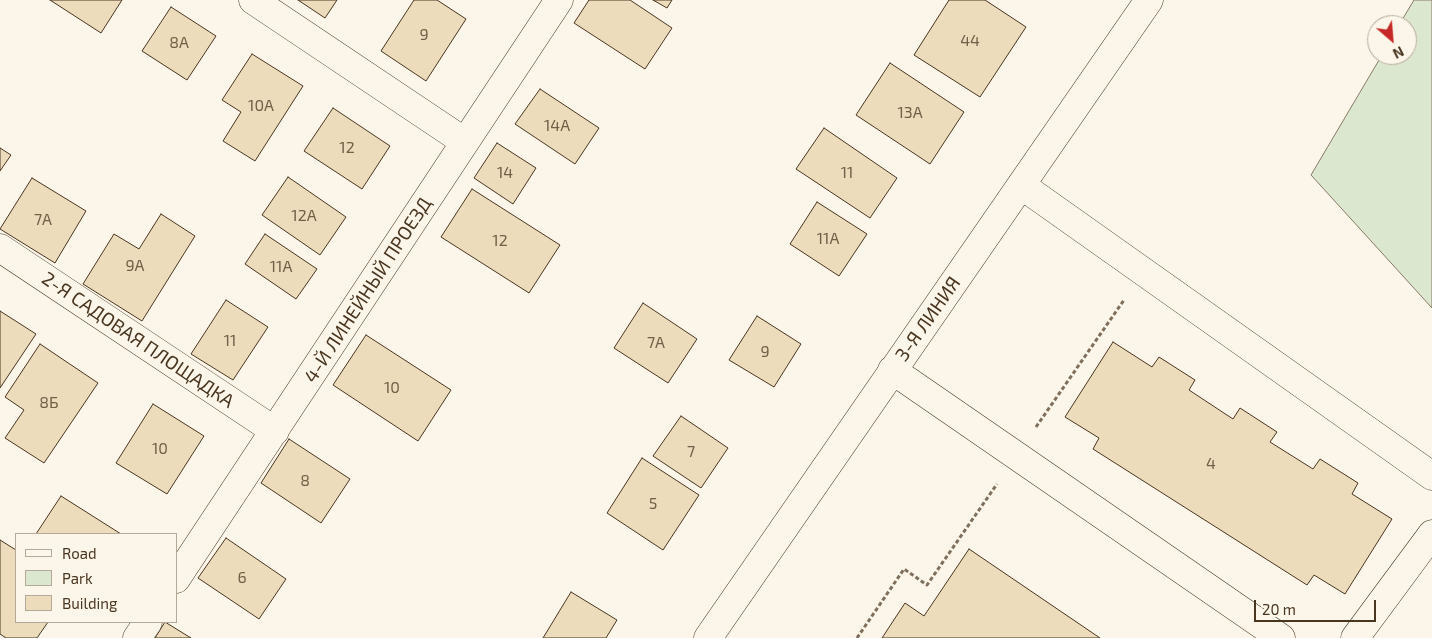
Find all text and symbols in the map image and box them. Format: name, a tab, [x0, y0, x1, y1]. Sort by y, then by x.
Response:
north arrow	[1367, 15, 1417, 65]
house number: 9	[419, 25, 429, 45]
house number: 44	[960, 31, 980, 51]
house number: 8А	[169, 33, 189, 53]
text: N	[1390, 43, 1407, 63]
house number: 10А	[248, 96, 274, 116]
house number: 13А	[897, 103, 923, 123]
house number: 14А	[544, 116, 570, 136]
house number: 12	[339, 138, 355, 158]
house number: 14	[497, 163, 513, 183]
house number: 11	[841, 163, 853, 183]
street label: 4-Й ЛИНЕЙНЫЙ ПРОЕЗД	[299, 193, 437, 387]
house number: 12А	[291, 206, 317, 226]
house number: 7А	[34, 210, 52, 230]
house number: 11А	[817, 229, 839, 249]
house number: 12	[492, 231, 508, 251]
house number: 9А	[125, 256, 145, 276]
house number: 11А	[270, 257, 292, 277]
street label: 2-Я CАДОВАЯ ПЛОЩАДКА	[38, 267, 238, 413]
street label: 3-Я ЛИНИЯ	[891, 272, 965, 366]
house number: 11	[224, 331, 236, 351]
house number: 7А	[647, 333, 665, 353]
house number: 9	[760, 342, 770, 362]
house number: 10	[384, 378, 400, 398]
house number: 8Б	[39, 393, 59, 413]
house number: 10	[152, 439, 168, 459]
house number: 7	[687, 442, 695, 462]
house number: 4	[1206, 454, 1216, 474]
house number: 8	[300, 471, 310, 491]
house number: 5	[649, 494, 657, 514]
legend	[15, 533, 178, 623]
text: Road	[62, 544, 97, 562]
house number: 6	[237, 568, 247, 588]
text: Park	[62, 569, 93, 587]
scale bar	[1257, 590, 1380, 622]
text: Building	[62, 594, 117, 612]
text: 20 m	[1262, 600, 1296, 618]

